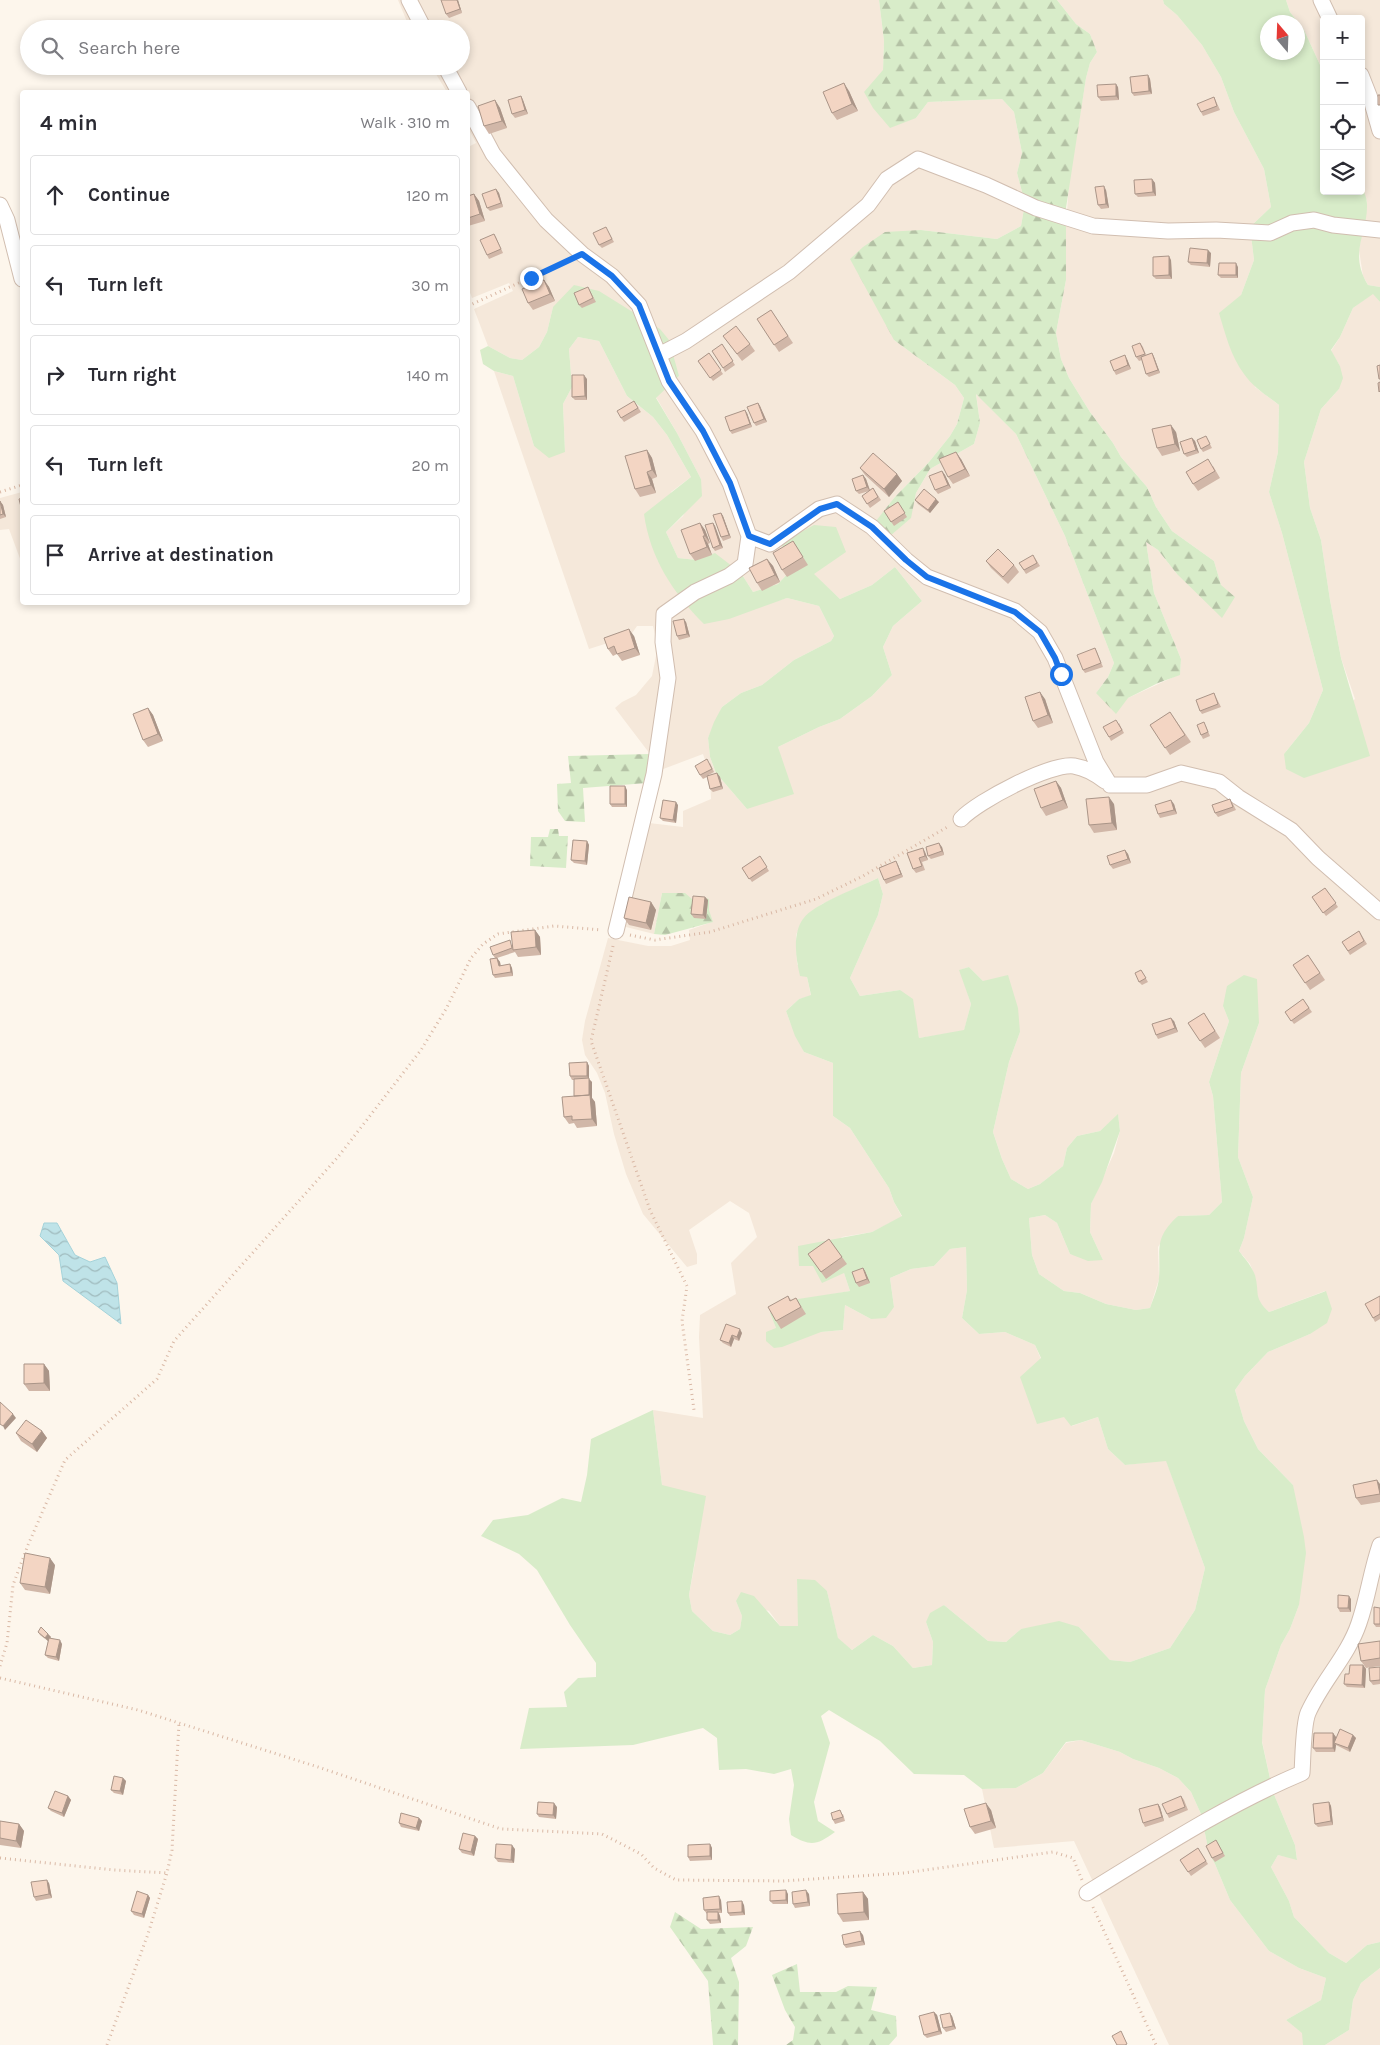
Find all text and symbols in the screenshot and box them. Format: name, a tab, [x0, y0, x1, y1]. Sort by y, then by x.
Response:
north arrow	[1260, 15, 1305, 60]
map controls	[1320, 15, 1365, 195]
button: +	[1320, 15, 1365, 60]
search box	[20, 20, 470, 75]
icon: search	[38, 34, 66, 62]
text: Search here	[78, 37, 180, 59]
button: −	[1320, 60, 1365, 105]
button: locate	[1320, 105, 1365, 150]
text: 4 min	[40, 111, 98, 135]
text: Walk · 310 m	[360, 113, 450, 132]
button: layers	[1320, 150, 1365, 195]
icon: ahead	[41, 181, 69, 209]
text: Continue	[88, 184, 170, 206]
text: 120 m	[406, 186, 449, 205]
route end	[520, 267, 543, 290]
icon: left	[41, 271, 69, 299]
text: Turn left	[88, 274, 163, 296]
text: 30 m	[411, 276, 449, 295]
icon: right	[41, 361, 69, 389]
text: Turn right	[88, 364, 177, 386]
text: 140 m	[407, 366, 449, 385]
icon: left	[41, 451, 69, 479]
text: Turn left	[88, 454, 163, 476]
text: 20 m	[411, 456, 449, 475]
icon: arrive	[41, 541, 69, 569]
text: Arrive at destination	[88, 544, 274, 566]
route start	[1050, 663, 1073, 686]

